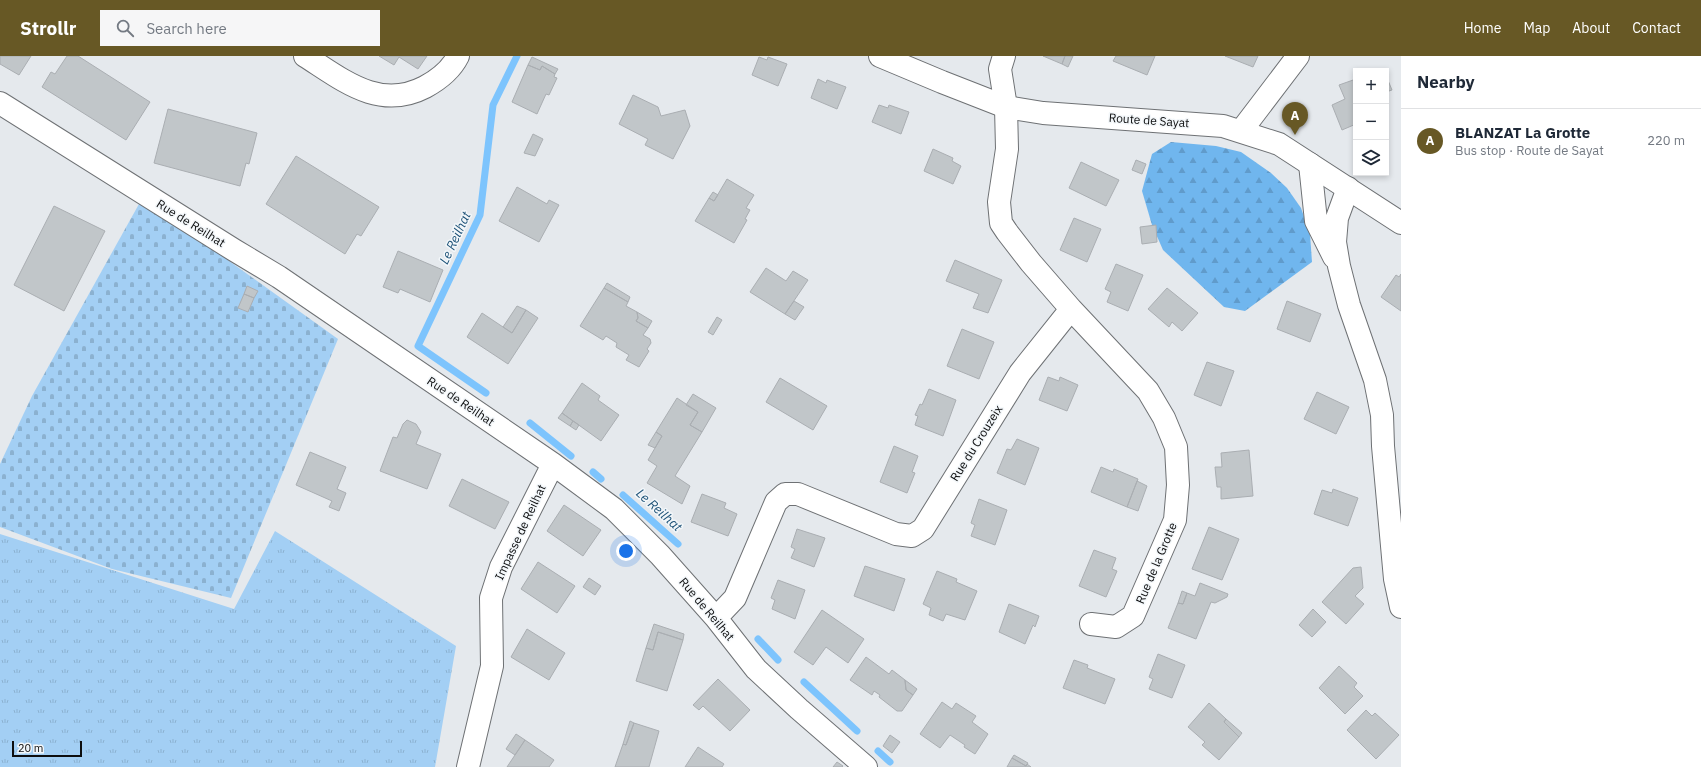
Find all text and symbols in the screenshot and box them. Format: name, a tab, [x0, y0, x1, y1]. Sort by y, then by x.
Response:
search box	[100, 10, 380, 46]
text: Strollr	[20, 16, 76, 40]
icon: search	[114, 17, 136, 39]
text: Search here	[146, 19, 227, 38]
text: Home	[1464, 19, 1501, 37]
text: Map	[1523, 19, 1550, 37]
text: About	[1572, 19, 1610, 37]
text: Contact	[1632, 19, 1681, 37]
map controls	[1353, 68, 1389, 176]
button: +	[1353, 68, 1389, 104]
text: Nearby	[1417, 71, 1475, 93]
pin: A	[1282, 102, 1308, 135]
button: −	[1353, 104, 1389, 140]
street label: Route de Sayat	[1108, 110, 1190, 130]
text: BLANZAT La Grotte	[1455, 123, 1590, 142]
text: A	[1426, 132, 1434, 149]
text: 220 m	[1647, 132, 1685, 149]
button: layers	[1353, 140, 1389, 176]
text: Bus stop · Route de Sayat	[1455, 142, 1604, 159]
street label: Rue de Reilhat	[154, 196, 228, 250]
water label: Le Reilhat	[435, 208, 475, 267]
street label: Rue de Reilhat	[424, 373, 498, 429]
street label: Rue du Crouzeix	[947, 402, 1005, 484]
street label: Impasse de Reilhat	[491, 482, 549, 582]
water label: Le Reilhat	[632, 485, 686, 536]
street label: Rue de la Grotte	[1132, 520, 1180, 606]
your location	[616, 541, 636, 561]
street label: Rue de Reilhat	[676, 574, 738, 644]
scale bar	[12, 739, 82, 758]
text: 20 m	[18, 741, 43, 755]

